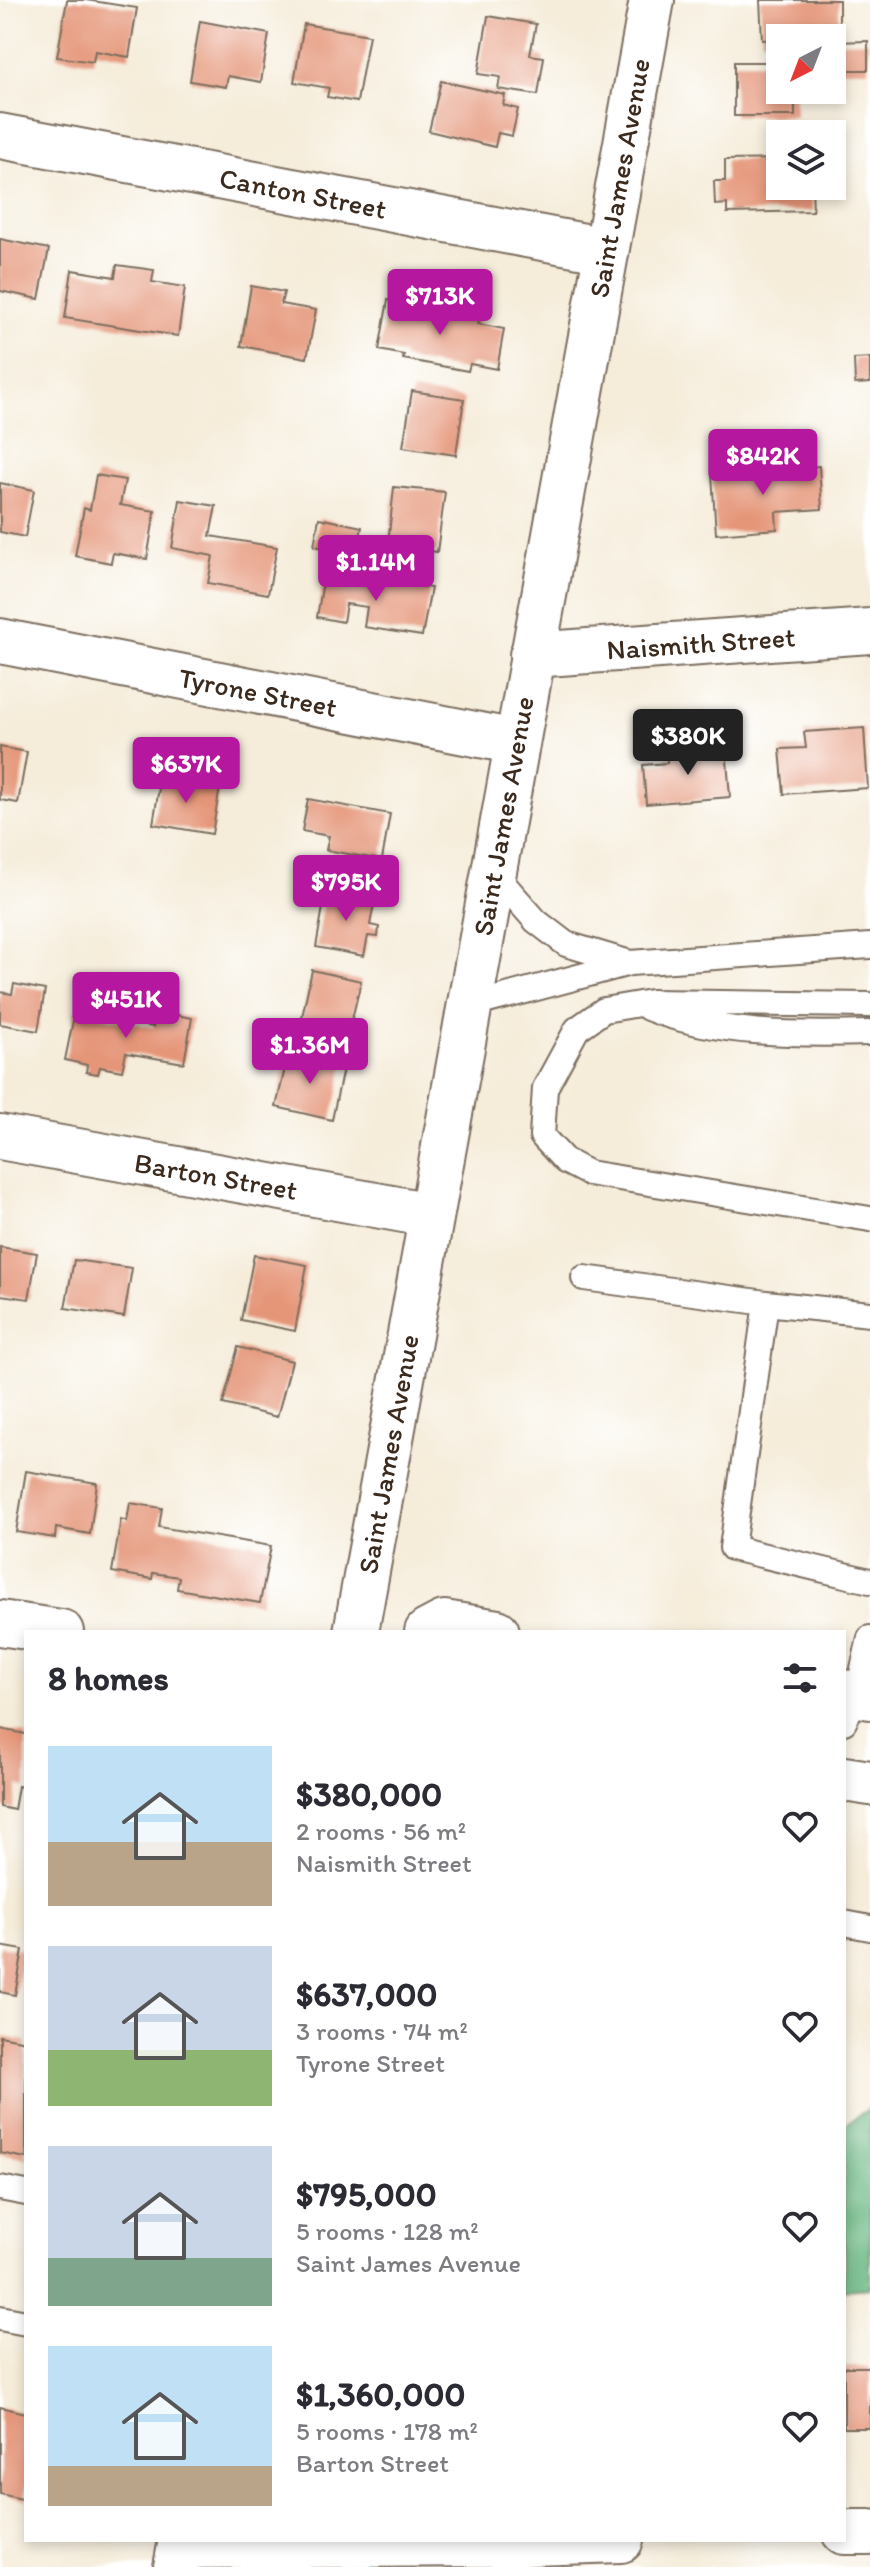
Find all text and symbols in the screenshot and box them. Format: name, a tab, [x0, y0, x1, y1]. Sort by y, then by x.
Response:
north arrow	[766, 24, 846, 104]
map controls	[766, 24, 846, 200]
street label: Saint James Avenue	[581, 56, 657, 300]
button: layers	[766, 120, 846, 200]
street label: Canton Street	[217, 160, 389, 226]
pin: $713K	[384, 269, 496, 337]
text: $713K	[406, 279, 474, 311]
pin: $842K	[707, 429, 819, 497]
text: $842K	[726, 439, 800, 471]
pin: $1.14M	[311, 535, 441, 603]
text: $1.14M	[336, 545, 416, 577]
street label: Naismith Street	[605, 619, 797, 667]
street label: Tyrone Street	[176, 660, 340, 724]
street label: Saint James Avenue	[465, 694, 541, 938]
pin: $380K	[632, 709, 744, 777]
text: $380K	[651, 719, 725, 751]
pin: $637K	[130, 737, 242, 805]
text: $637K	[151, 747, 221, 779]
pin: $795K	[290, 855, 402, 923]
text: $795K	[311, 865, 381, 897]
pin: $451K	[70, 972, 182, 1040]
text: $451K	[90, 982, 162, 1014]
pin: $1.36M	[245, 1018, 375, 1086]
text: $1.36M	[270, 1028, 350, 1060]
street label: Barton Street	[132, 1145, 300, 1207]
street label: Saint James Avenue	[350, 1332, 426, 1576]
icon: filters	[778, 1656, 822, 1700]
text: 8 homes	[48, 1658, 169, 1699]
text: $380,000	[296, 1774, 442, 1815]
icon: home	[112, 1778, 208, 1874]
icon: heart	[778, 1804, 822, 1848]
text: 2 rooms · 56 m²	[296, 1815, 466, 1847]
text: Naismith Street	[296, 1847, 472, 1879]
text: $637,000	[296, 1974, 438, 2015]
icon: home	[112, 1978, 208, 2074]
icon: heart	[778, 2004, 822, 2048]
text: 3 rooms · 74 m²	[296, 2015, 468, 2047]
text: Tyrone Street	[296, 2047, 445, 2079]
text: $795,000	[296, 2174, 437, 2215]
icon: home	[112, 2178, 208, 2274]
icon: heart	[778, 2204, 822, 2248]
text: 5 rooms · 128 m²	[296, 2215, 479, 2247]
text: Saint James Avenue	[296, 2247, 521, 2279]
text: $1,360,000	[296, 2374, 465, 2415]
icon: home	[112, 2378, 208, 2474]
icon: heart	[778, 2404, 822, 2448]
text: 5 rooms · 178 m²	[296, 2415, 478, 2447]
text: Barton Street	[296, 2447, 449, 2479]

